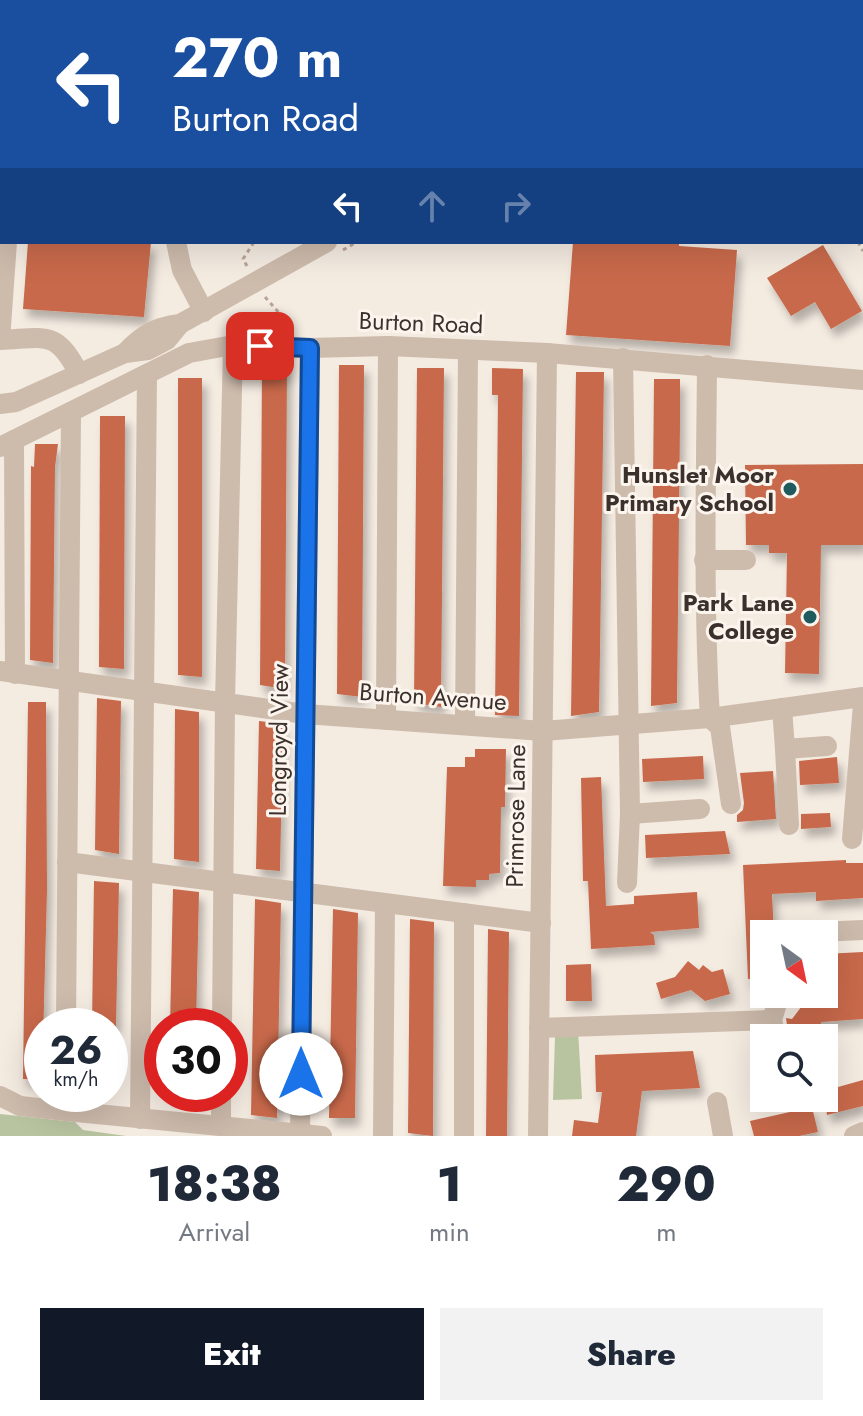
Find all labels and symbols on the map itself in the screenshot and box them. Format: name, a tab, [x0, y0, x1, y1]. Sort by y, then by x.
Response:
street label: Burton Road	[358, 303, 484, 342]
pin	[226, 312, 294, 380]
place label: Hunslet Moor Primary School	[605, 457, 774, 520]
marker: Hunslet Moor Primary School	[781, 480, 799, 498]
place label: Park Lane College	[683, 585, 794, 648]
marker: Park Lane College	[801, 608, 819, 626]
street label: Longroyd View	[260, 663, 297, 817]
street label: Burton Avenue	[358, 674, 508, 719]
street label: Primrose Lane	[497, 744, 534, 888]
north arrow	[750, 920, 838, 1008]
speed limit sign: 30	[144, 1008, 248, 1112]
position arrow	[259, 1032, 343, 1116]

